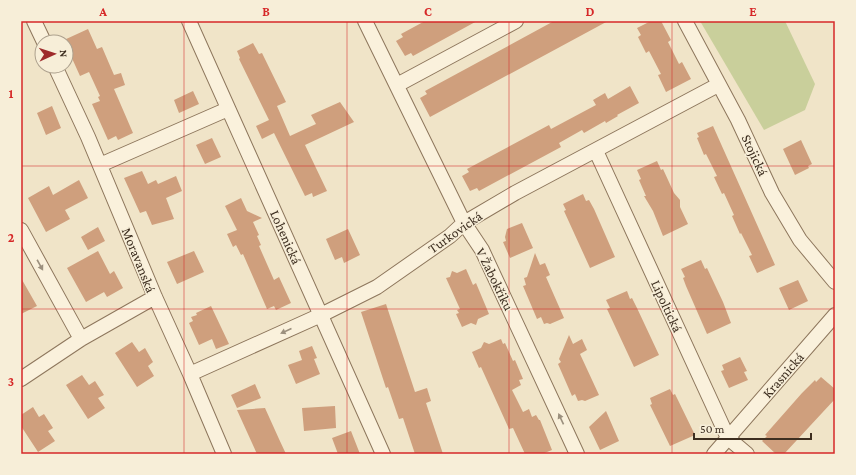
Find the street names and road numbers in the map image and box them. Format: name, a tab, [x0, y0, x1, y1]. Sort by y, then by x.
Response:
street label: Stojická	[738, 132, 772, 179]
street label: Lohenická	[267, 207, 305, 267]
street label: Turkovická	[425, 207, 486, 256]
street label: Moravanská	[119, 225, 159, 295]
street label: V Žabokřiku	[473, 245, 517, 314]
street label: Lipoltická	[648, 277, 686, 335]
street label: Krasnická	[759, 349, 807, 401]

